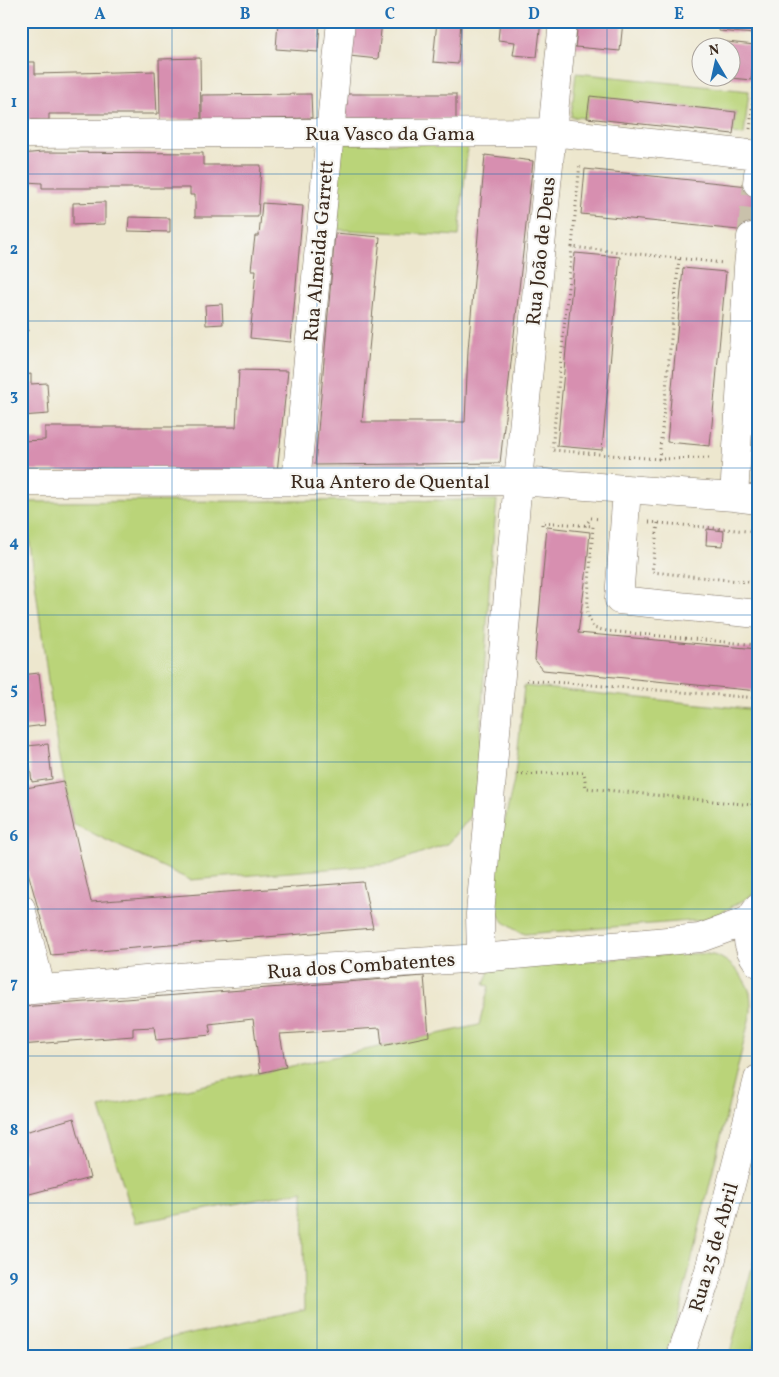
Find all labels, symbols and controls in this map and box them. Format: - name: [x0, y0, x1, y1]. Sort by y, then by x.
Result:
- text: A: [94, 4, 106, 26]
- text: B: [240, 4, 251, 26]
- text: C: [385, 4, 395, 26]
- text: D: [528, 4, 540, 26]
- text: E: [674, 4, 684, 26]
- north arrow: [692, 38, 742, 88]
- text: N: [708, 40, 721, 61]
- text: 1: [11, 92, 17, 114]
- street label: Rua Vasco da Gama: [305, 121, 475, 149]
- street label: Rua Almeida Garrett: [298, 159, 342, 343]
- street label: Rua João de Deus: [520, 175, 564, 327]
- text: 2: [10, 239, 18, 261]
- text: 3: [10, 385, 18, 407]
- street label: Rua Antero de Quental: [290, 469, 490, 497]
- text: 4: [9, 532, 19, 554]
- text: 5: [10, 679, 18, 701]
- text: 6: [10, 826, 19, 848]
- street label: Rua dos Combatentes: [266, 946, 456, 988]
- text: 7: [10, 973, 18, 995]
- text: 8: [10, 1120, 18, 1142]
- street label: Rua 25 de Abril: [683, 1180, 747, 1316]
- text: 9: [10, 1267, 19, 1289]

